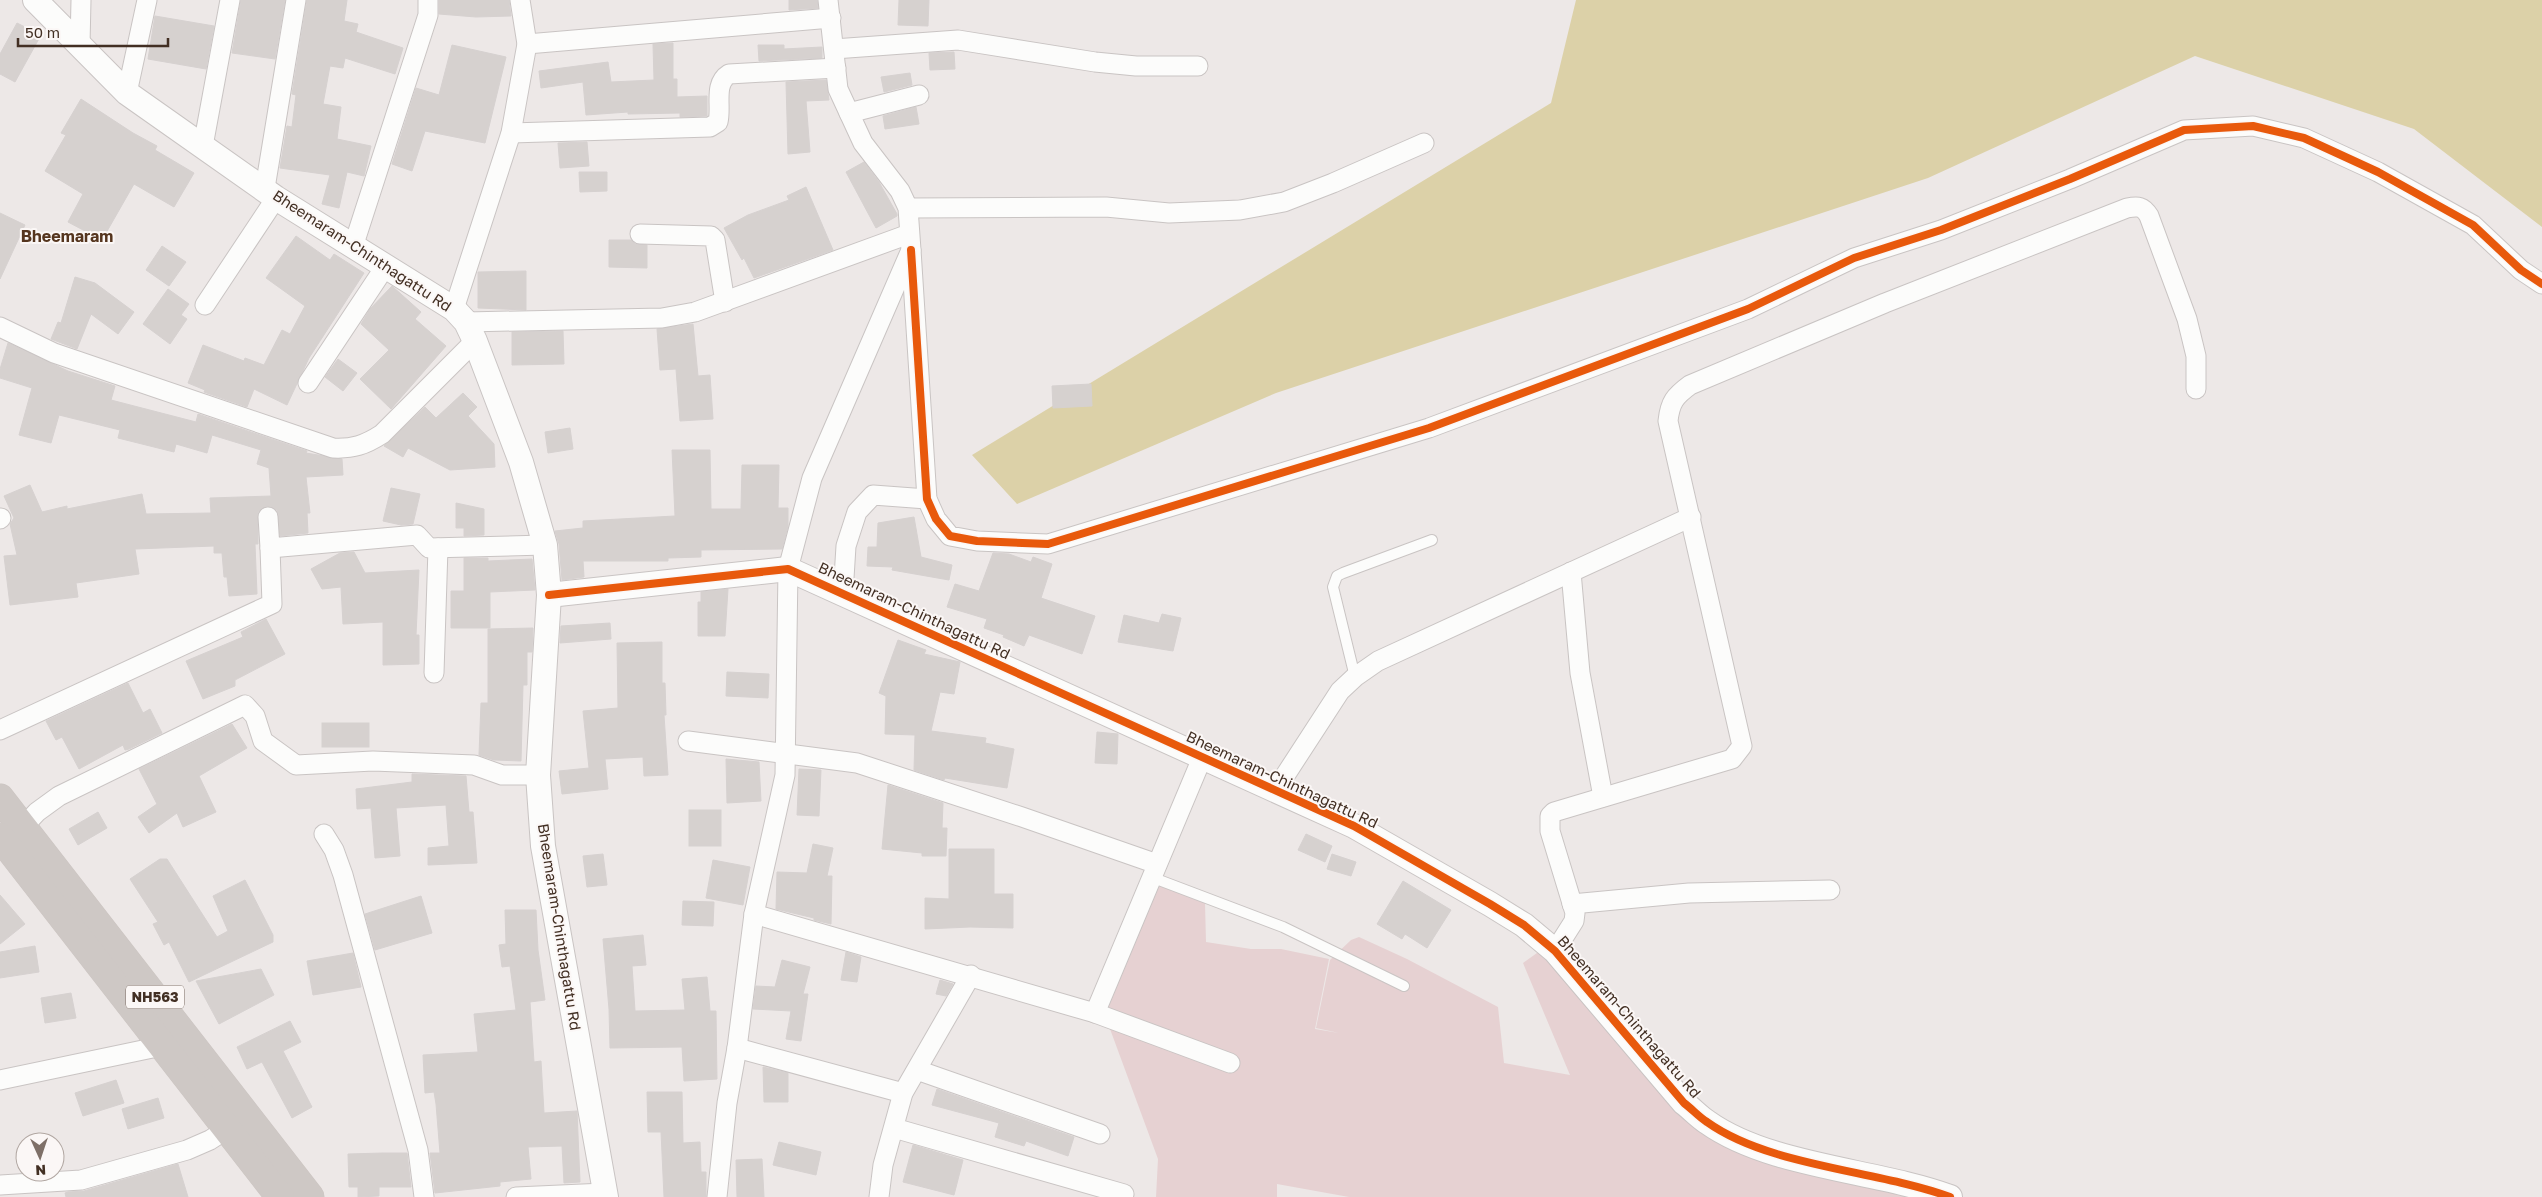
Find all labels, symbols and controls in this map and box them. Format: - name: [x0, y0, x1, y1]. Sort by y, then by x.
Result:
- scale bar: [18, 15, 168, 47]
- text: 50 m: [25, 23, 60, 41]
- street label: Bheemaram-Chinthagattu Rd: [270, 186, 455, 315]
- district label: Bheemaram: [21, 226, 113, 246]
- street label: Bheemaram-Chinthagattu Rd: [816, 558, 1013, 662]
- street label: Bheemaram-Chinthagattu Rd: [1184, 727, 1381, 831]
- street label: Bheemaram-Chinthagattu Rd: [535, 822, 585, 1032]
- street label: Bheemaram-Chinthagattu Rd: [1554, 931, 1705, 1101]
- road number: NH563: [126, 986, 184, 1009]
- north arrow: [15, 1132, 65, 1182]
- text: N: [35, 1162, 46, 1179]

